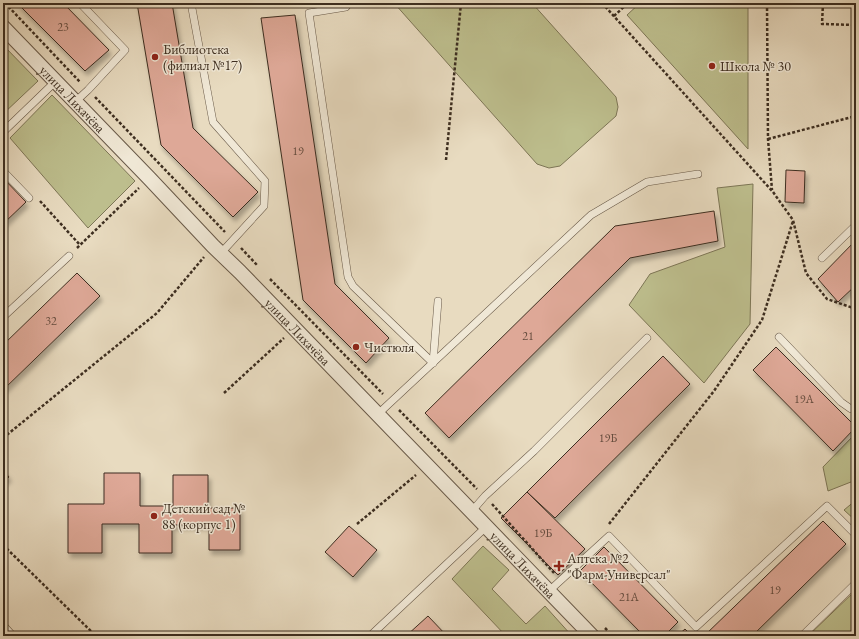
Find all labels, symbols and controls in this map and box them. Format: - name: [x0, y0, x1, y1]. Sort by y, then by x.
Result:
- house number: 23: [57, 19, 69, 35]
- place label: Библиотека (филиал №17): [163, 40, 242, 74]
- marker: Библиотека (филиал №17): [150, 52, 160, 62]
- place label: Школа № 30: [720, 57, 791, 75]
- street label: улица Лихачёва: [36, 61, 110, 137]
- marker: Школа № 30: [707, 61, 717, 71]
- house number: 19: [292, 143, 304, 159]
- street label: улица Лихачёва: [261, 294, 335, 370]
- house number: 32: [45, 313, 57, 329]
- house number: 21: [522, 328, 534, 344]
- place label: Чистюля: [364, 338, 414, 356]
- marker: Чистюля: [351, 342, 361, 352]
- house number: 19А: [794, 391, 815, 407]
- house number: 19Б: [599, 430, 617, 446]
- place label: Детский сад № 88 (корпус 1): [162, 499, 245, 533]
- marker: Детский сад № 88 (корпус 1): [149, 511, 159, 521]
- house number: 19Б: [534, 525, 552, 541]
- street label: улица Лихачёва: [486, 527, 560, 603]
- place label: Аптека №2 "Фарм-Универсал": [566, 549, 671, 583]
- marker: Аптека №2 "Фарм-Универсал": [554, 561, 564, 571]
- house number: 19: [769, 582, 781, 598]
- house number: 21А: [619, 589, 640, 605]

